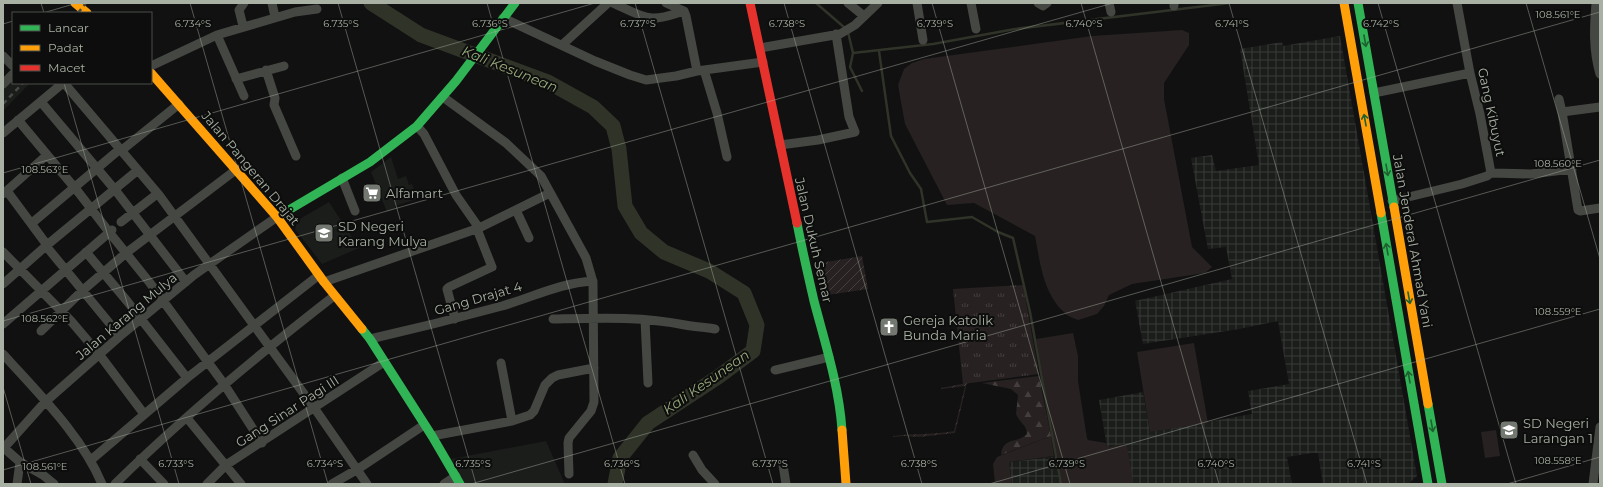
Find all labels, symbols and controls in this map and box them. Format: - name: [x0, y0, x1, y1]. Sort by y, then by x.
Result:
- text: 108.561°E: [1535, 8, 1581, 21]
- legend: [12, 12, 152, 84]
- text: 6.734°S: [175, 17, 211, 30]
- text: 6.735°S: [323, 17, 359, 30]
- text: 6.736°S: [472, 17, 508, 30]
- text: 6.737°S: [620, 17, 656, 30]
- text: 6.738°S: [769, 17, 805, 30]
- text: 6.739°S: [917, 17, 953, 30]
- text: 6.740°S: [1065, 17, 1103, 30]
- text: 6.741°S: [1215, 17, 1249, 30]
- text: 6.742°S: [1363, 17, 1399, 30]
- text: Lancar: [48, 20, 89, 35]
- one-way arrow: [1361, 35, 1369, 48]
- text: Padat: [48, 40, 84, 55]
- water label: Kali Kesunean: [460, 42, 560, 96]
- text: Macet: [48, 60, 85, 75]
- street label: Gang Kibuyut: [1475, 66, 1509, 158]
- street label: Jalan Pangeran Drajat: [198, 107, 303, 228]
- one-way arrow: [1360, 114, 1368, 127]
- street label: Jalan Jenderal Ahmad Yani: [1390, 152, 1436, 329]
- text: 108.560°E: [1534, 157, 1582, 170]
- text: 108.563°E: [22, 163, 69, 176]
- one-way arrow: [1383, 163, 1391, 176]
- street label: Jalan Dukuh Semar: [792, 175, 836, 304]
- supermarket icon: Alfamart: [361, 182, 383, 204]
- place label: Alfamart: [386, 185, 443, 201]
- place label: SD Negeri Karang Mulya: [338, 218, 427, 249]
- school or university icon: SD Negeri Karang Mulya: [313, 222, 335, 244]
- one-way arrow: [1382, 242, 1390, 255]
- street label: Jalan Karang Mulya: [72, 269, 180, 364]
- street label: Gang Drajat 4: [432, 278, 524, 318]
- one-way arrow: [1405, 291, 1413, 304]
- text: 108.559°E: [1534, 305, 1582, 318]
- text: 108.562°E: [21, 312, 69, 325]
- place label: Gereja Katolik Bunda Maria: [903, 312, 993, 343]
- church icon: Gereja Katolik Bunda Maria: [878, 316, 900, 338]
- water label: Kali Kesunean: [659, 346, 753, 418]
- one-way arrow: [1405, 371, 1413, 384]
- street label: Gang Sinar Pagi III: [232, 372, 342, 450]
- place label: SD Negeri Larangan 1: [1523, 415, 1593, 446]
- one-way arrow: [1429, 419, 1437, 432]
- school or university icon: SD Negeri Larangan 1: [1498, 419, 1520, 441]
- text: 108.558°E: [1534, 454, 1582, 467]
- text: 6.733°S: [158, 457, 194, 470]
- text: 6.734°S: [307, 457, 343, 470]
- text: 6.735°S: [455, 457, 491, 470]
- text: 6.736°S: [604, 457, 640, 470]
- text: 6.737°S: [752, 457, 788, 470]
- text: 6.738°S: [901, 457, 937, 470]
- text: 6.739°S: [1049, 457, 1085, 470]
- text: 6.740°S: [1197, 457, 1235, 470]
- text: 6.741°S: [1347, 457, 1381, 470]
- text: 108.561°E: [22, 460, 68, 473]

